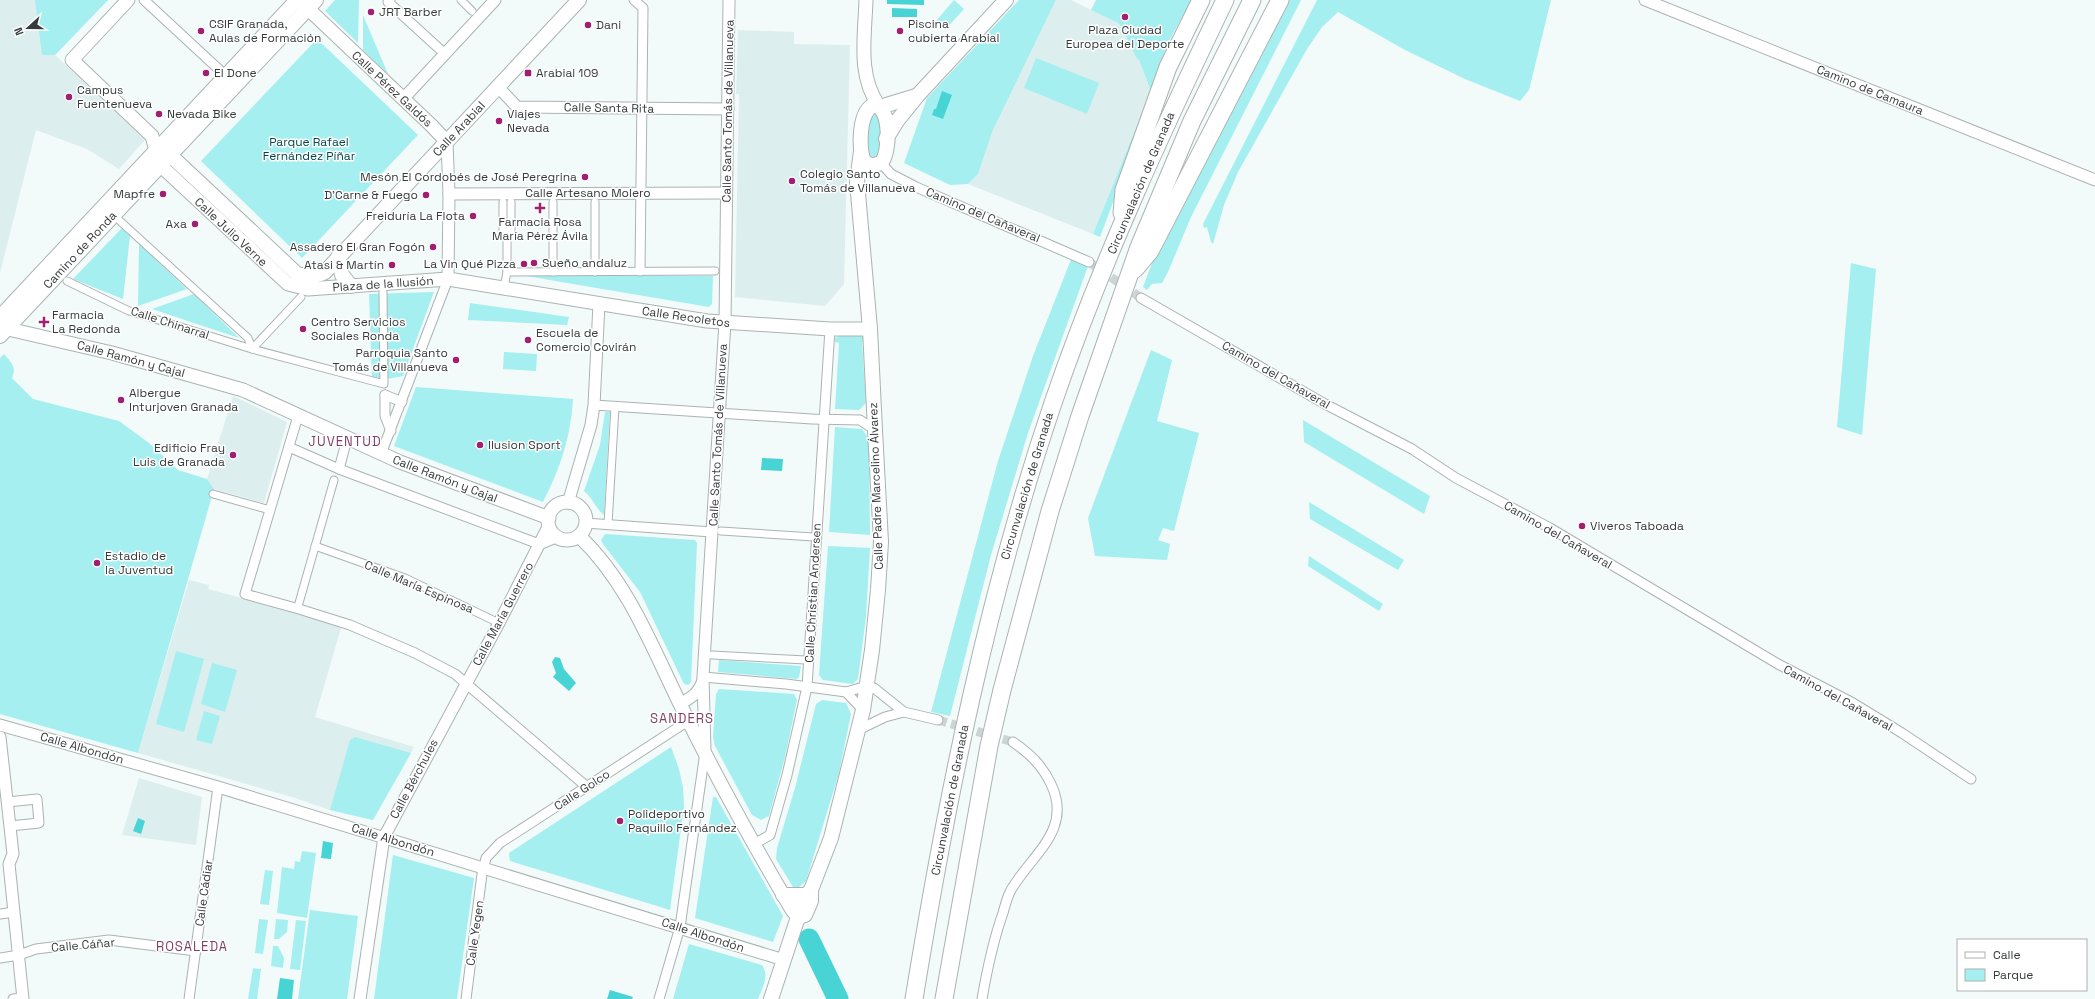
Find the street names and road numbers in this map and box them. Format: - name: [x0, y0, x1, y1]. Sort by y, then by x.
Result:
- street label: Calle Santo Tomás de Villanueva: [718, 19, 738, 203]
- street label: Calle Pérez Galdós: [348, 47, 436, 131]
- street label: Camino de Camaura: [1814, 61, 1926, 119]
- street label: Calle Arabial: [429, 98, 489, 160]
- street label: Calle Santa Rita: [564, 99, 654, 117]
- street label: Circunvalación de Granada: [1104, 109, 1178, 257]
- street label: Camino del Cañaveral: [923, 184, 1043, 246]
- street label: Calle Artesano Molero: [525, 185, 651, 201]
- street label: Calle Julio Verne: [191, 194, 271, 270]
- street label: Camino de Ronda: [40, 208, 120, 292]
- street label: Plaza de la Ilusión: [332, 272, 434, 296]
- street label: Calle Chinarral: [129, 303, 211, 343]
- street label: Calle Recoletos: [641, 303, 731, 331]
- street label: Calle Ramón y Cajal: [75, 337, 187, 381]
- street label: Camino del Cañaveral: [1219, 337, 1333, 413]
- street label: Calle Santo Tomás de Villanueva: [705, 343, 731, 527]
- street label: Calle Padre Marcelino Álvarez: [865, 402, 887, 570]
- street label: Circunvalación de Granada: [997, 410, 1057, 562]
- street label: Calle Ramón y Cajal: [390, 452, 500, 506]
- street label: Camino del Cañaveral: [1501, 497, 1615, 573]
- street label: Calle Christian Andersen: [801, 523, 825, 663]
- street label: Calle María Espinosa: [362, 557, 476, 617]
- street label: Calle María Guerrero: [469, 559, 537, 669]
- street label: Camino del Cañaveral: [1781, 661, 1895, 735]
- street label: Circunvalación de Granada: [928, 723, 972, 877]
- street label: Calle Albondón: [38, 728, 126, 768]
- street label: Calle Bérchules: [386, 736, 442, 822]
- street label: Calle Golco: [551, 766, 613, 814]
- street label: Calle Albondón: [350, 820, 436, 860]
- street label: Calle Cádiar: [191, 858, 217, 927]
- street label: Calle Yegen: [462, 899, 488, 967]
- street label: Calle Albondón: [660, 914, 746, 956]
- street label: Calle Cáñar: [50, 934, 116, 956]

